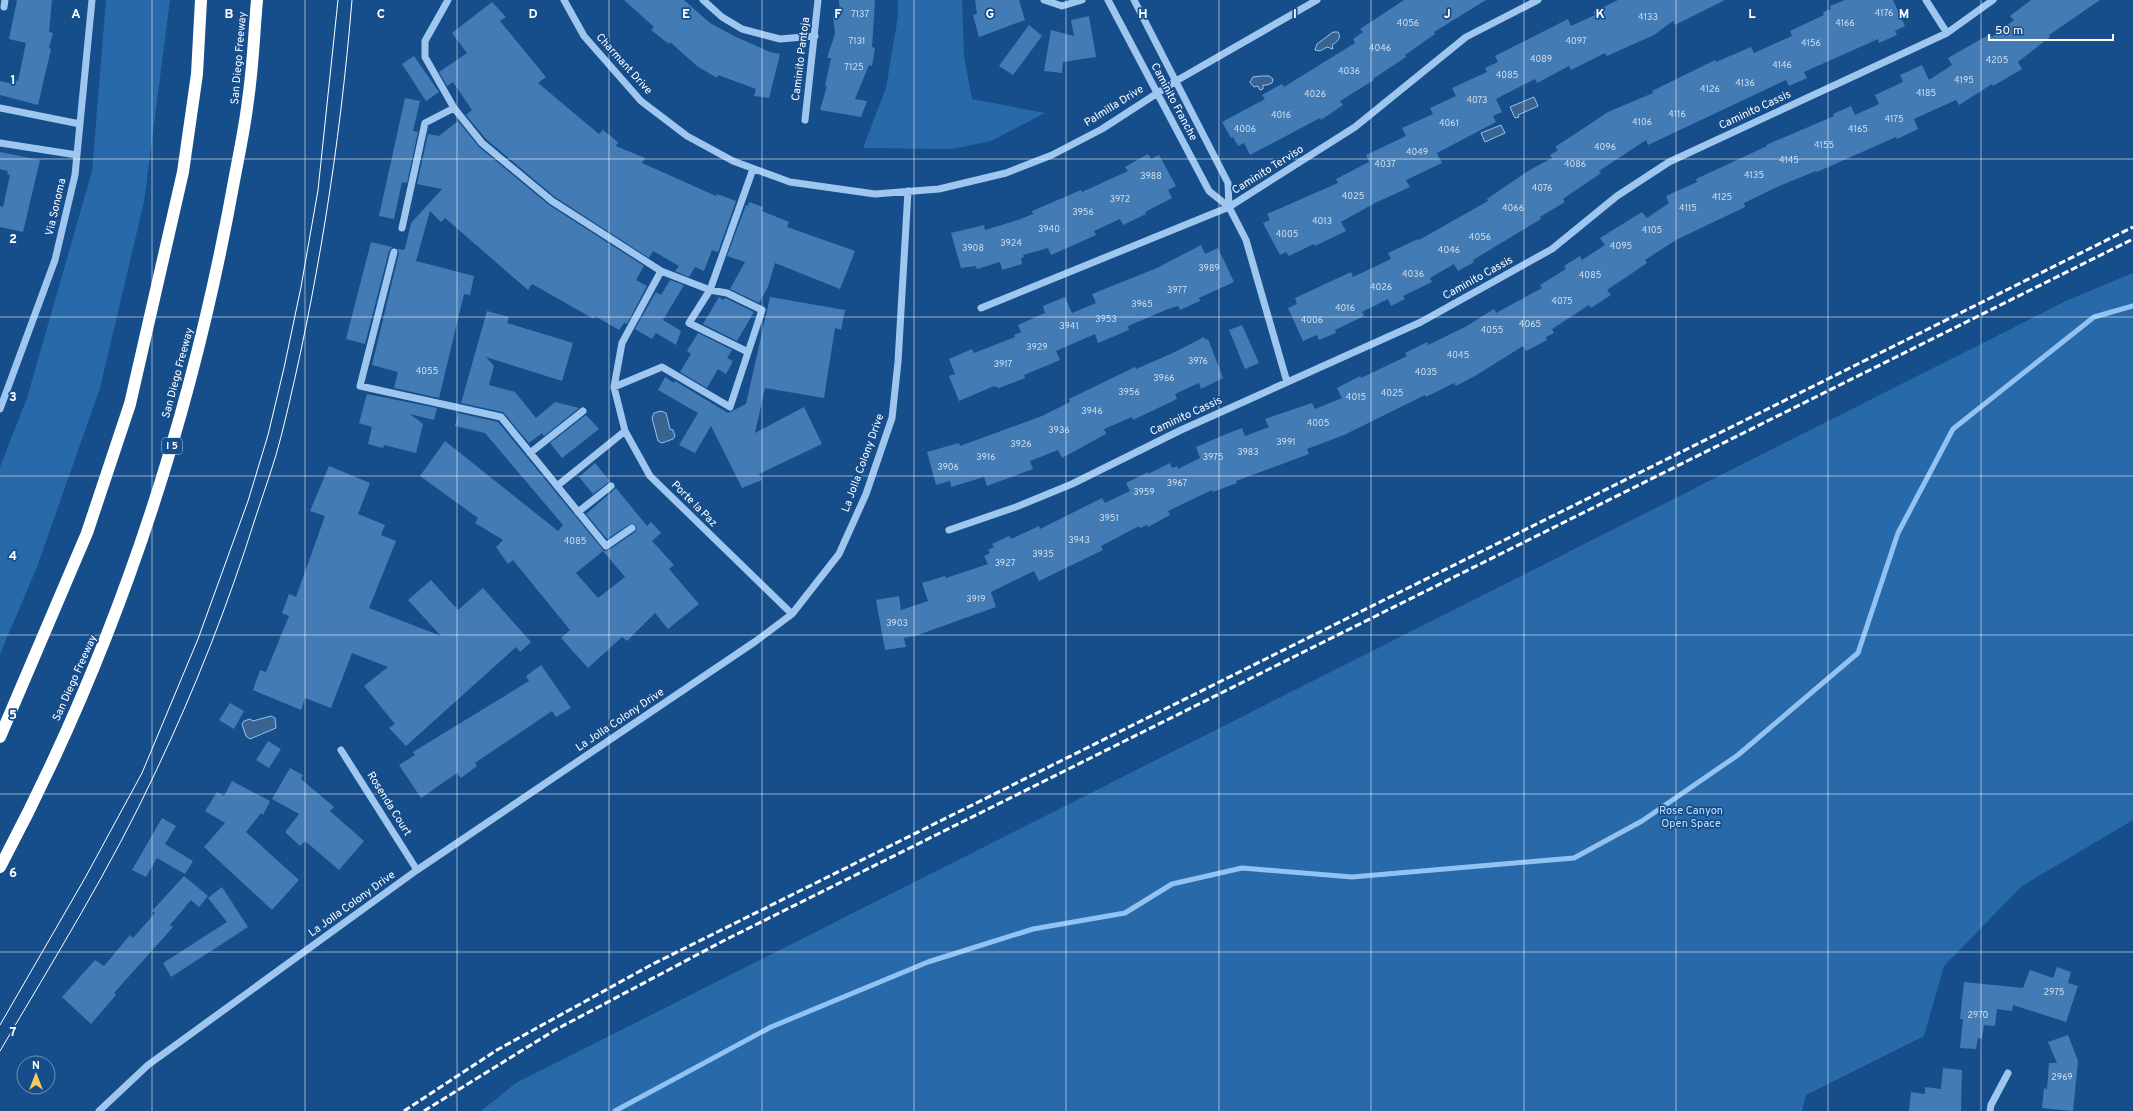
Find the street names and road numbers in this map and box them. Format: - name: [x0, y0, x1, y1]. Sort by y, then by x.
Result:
- street label: San Diego Freeway: [228, 11, 250, 105]
- street label: Caminito Pantoja: [789, 16, 813, 102]
- street label: Charmant Drive: [593, 30, 655, 98]
- street label: Caminito Franche: [1148, 61, 1200, 143]
- street label: Palmilla Drive: [1082, 82, 1146, 130]
- street label: Caminito Cassis: [1717, 87, 1793, 133]
- street label: Caminito Terviso: [1230, 142, 1306, 198]
- street label: Via Sonoma: [43, 177, 69, 237]
- street label: Caminito Cassis: [1440, 253, 1516, 303]
- street label: San Diego Freeway: [159, 326, 197, 420]
- street label: Caminito Cassis: [1148, 393, 1224, 439]
- street label: La Jolla Colony Drive: [839, 412, 887, 514]
- road number: I 5: [162, 438, 182, 454]
- street label: Porte la Paz: [668, 478, 720, 530]
- street label: San Diego Freeway: [50, 632, 100, 723]
- street label: La Jolla Colony Drive: [573, 685, 667, 755]
- street label: Rosenda Court: [364, 769, 414, 839]
- street label: La Jolla Colony Drive: [306, 868, 398, 940]

